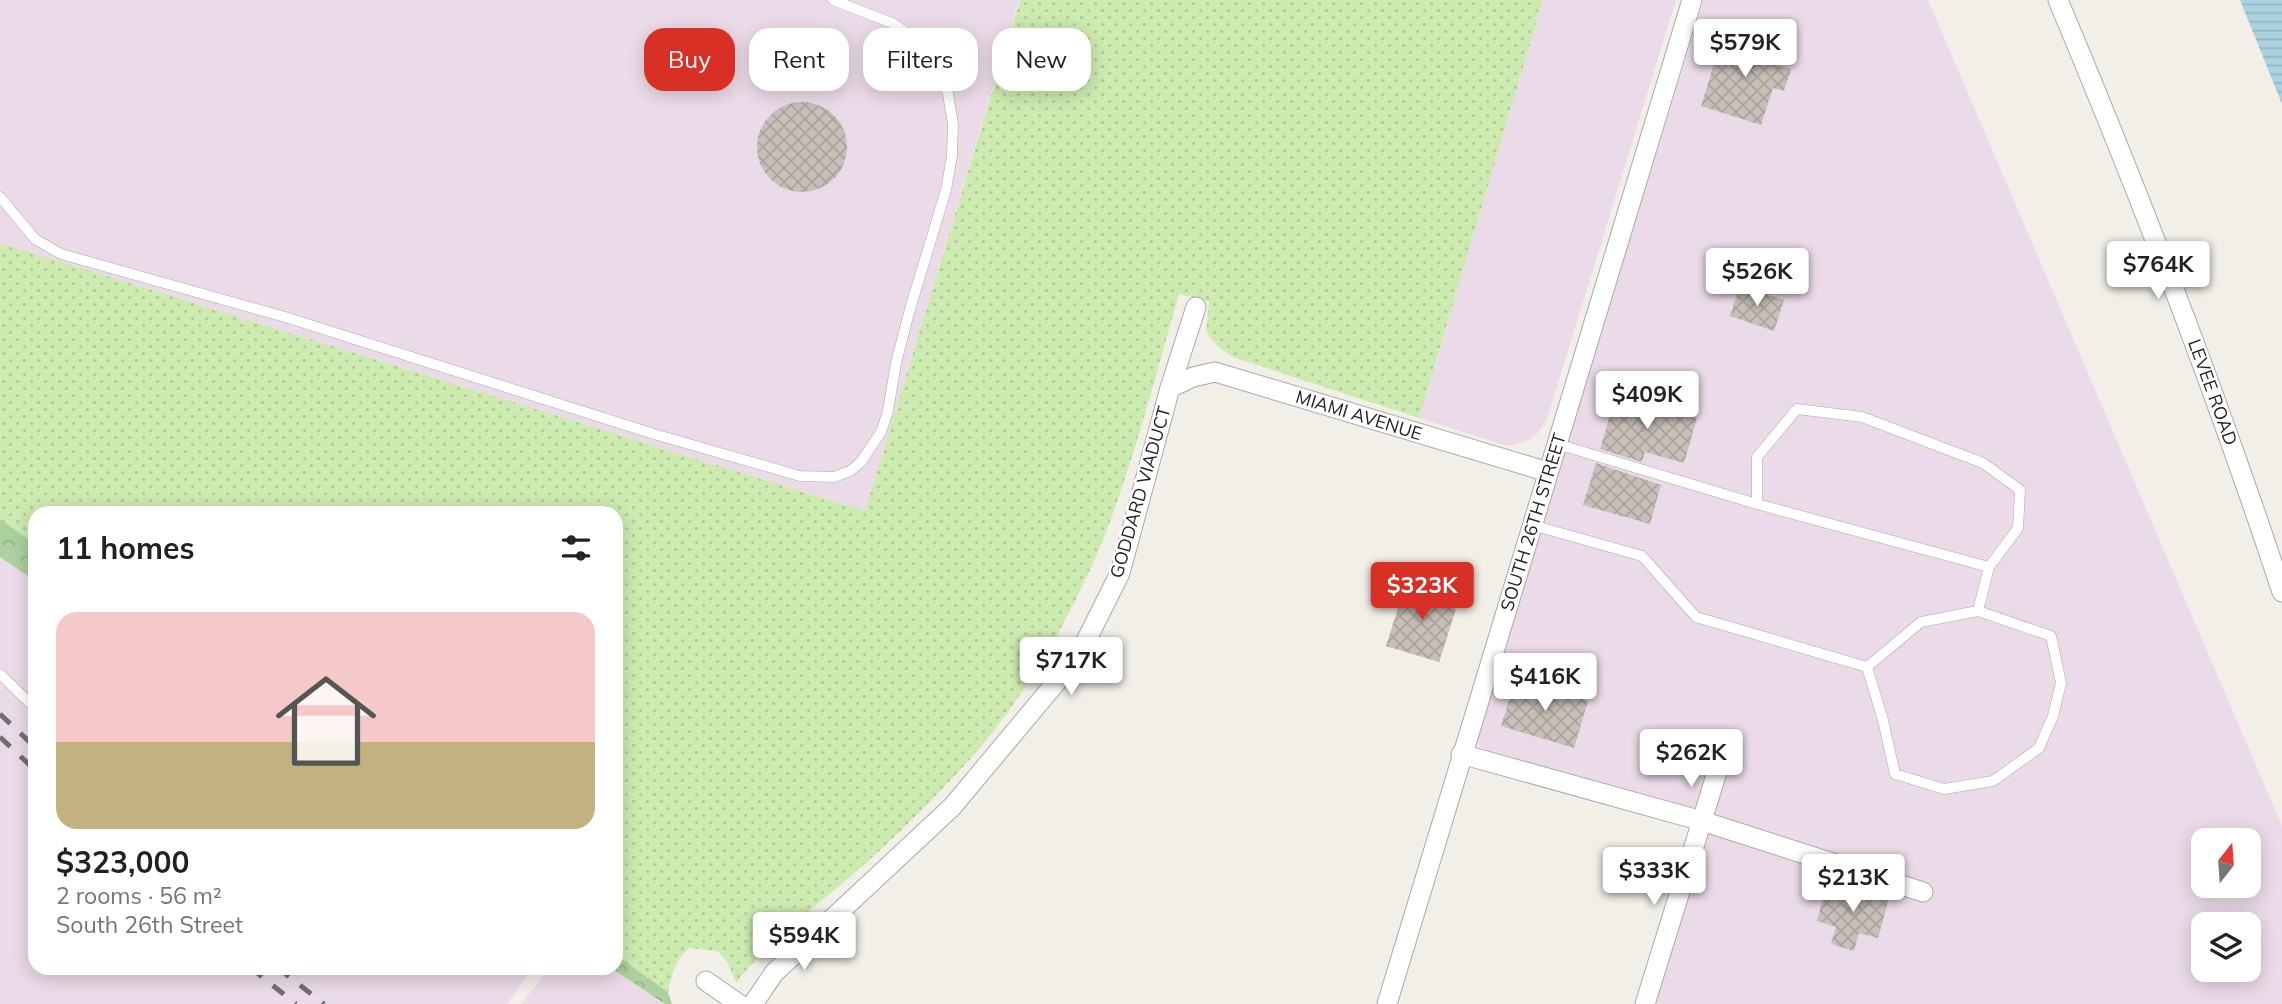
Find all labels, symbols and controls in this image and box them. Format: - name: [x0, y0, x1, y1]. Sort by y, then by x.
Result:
- pin: $579K: [1696, 20, 1794, 79]
- text: $579K: [1710, 27, 1780, 56]
- chip: Buy: [644, 28, 735, 91]
- chip: Rent: [749, 28, 849, 91]
- chip: Filters: [863, 28, 978, 91]
- chip: New: [992, 28, 1091, 91]
- pin: $764K: [2109, 242, 2207, 301]
- pin: $526K: [1708, 248, 1806, 308]
- text: $764K: [2123, 249, 2193, 278]
- text: $526K: [1722, 256, 1792, 285]
- street label: LEVEE ROAD: [2183, 336, 2243, 448]
- pin: $409K: [1598, 372, 1696, 431]
- text: $409K: [1612, 379, 1682, 408]
- street label: MIAMI AVENUE: [1293, 385, 1425, 445]
- street label: GODDARD VIADUCT: [1104, 403, 1176, 581]
- street label: SOUTH 26TH STREET: [1495, 430, 1571, 614]
- text: 11 homes: [56, 529, 195, 567]
- icon: filters: [557, 529, 595, 567]
- pin: $323K: [1373, 562, 1471, 622]
- text: $323K: [1387, 570, 1457, 599]
- pin: $717K: [1022, 638, 1120, 697]
- text: $717K: [1036, 645, 1106, 674]
- pin: $416K: [1496, 654, 1594, 713]
- icon: home: [263, 658, 389, 784]
- text: $416K: [1510, 661, 1580, 690]
- pin: $262K: [1642, 730, 1740, 789]
- text: $262K: [1656, 737, 1726, 766]
- north arrow: [2191, 828, 2261, 898]
- map controls: [2191, 828, 2261, 982]
- text: $323,000: [56, 843, 189, 881]
- pin: $333K: [1605, 848, 1703, 907]
- text: $333K: [1619, 855, 1689, 884]
- pin: $213K: [1804, 855, 1902, 914]
- text: $213K: [1818, 862, 1888, 891]
- text: 2 rooms · 56 m²: [56, 881, 222, 910]
- text: South 26th Street: [56, 910, 243, 939]
- pin: $594K: [755, 912, 853, 972]
- button: layers: [2191, 912, 2261, 982]
- text: $594K: [769, 920, 839, 949]

